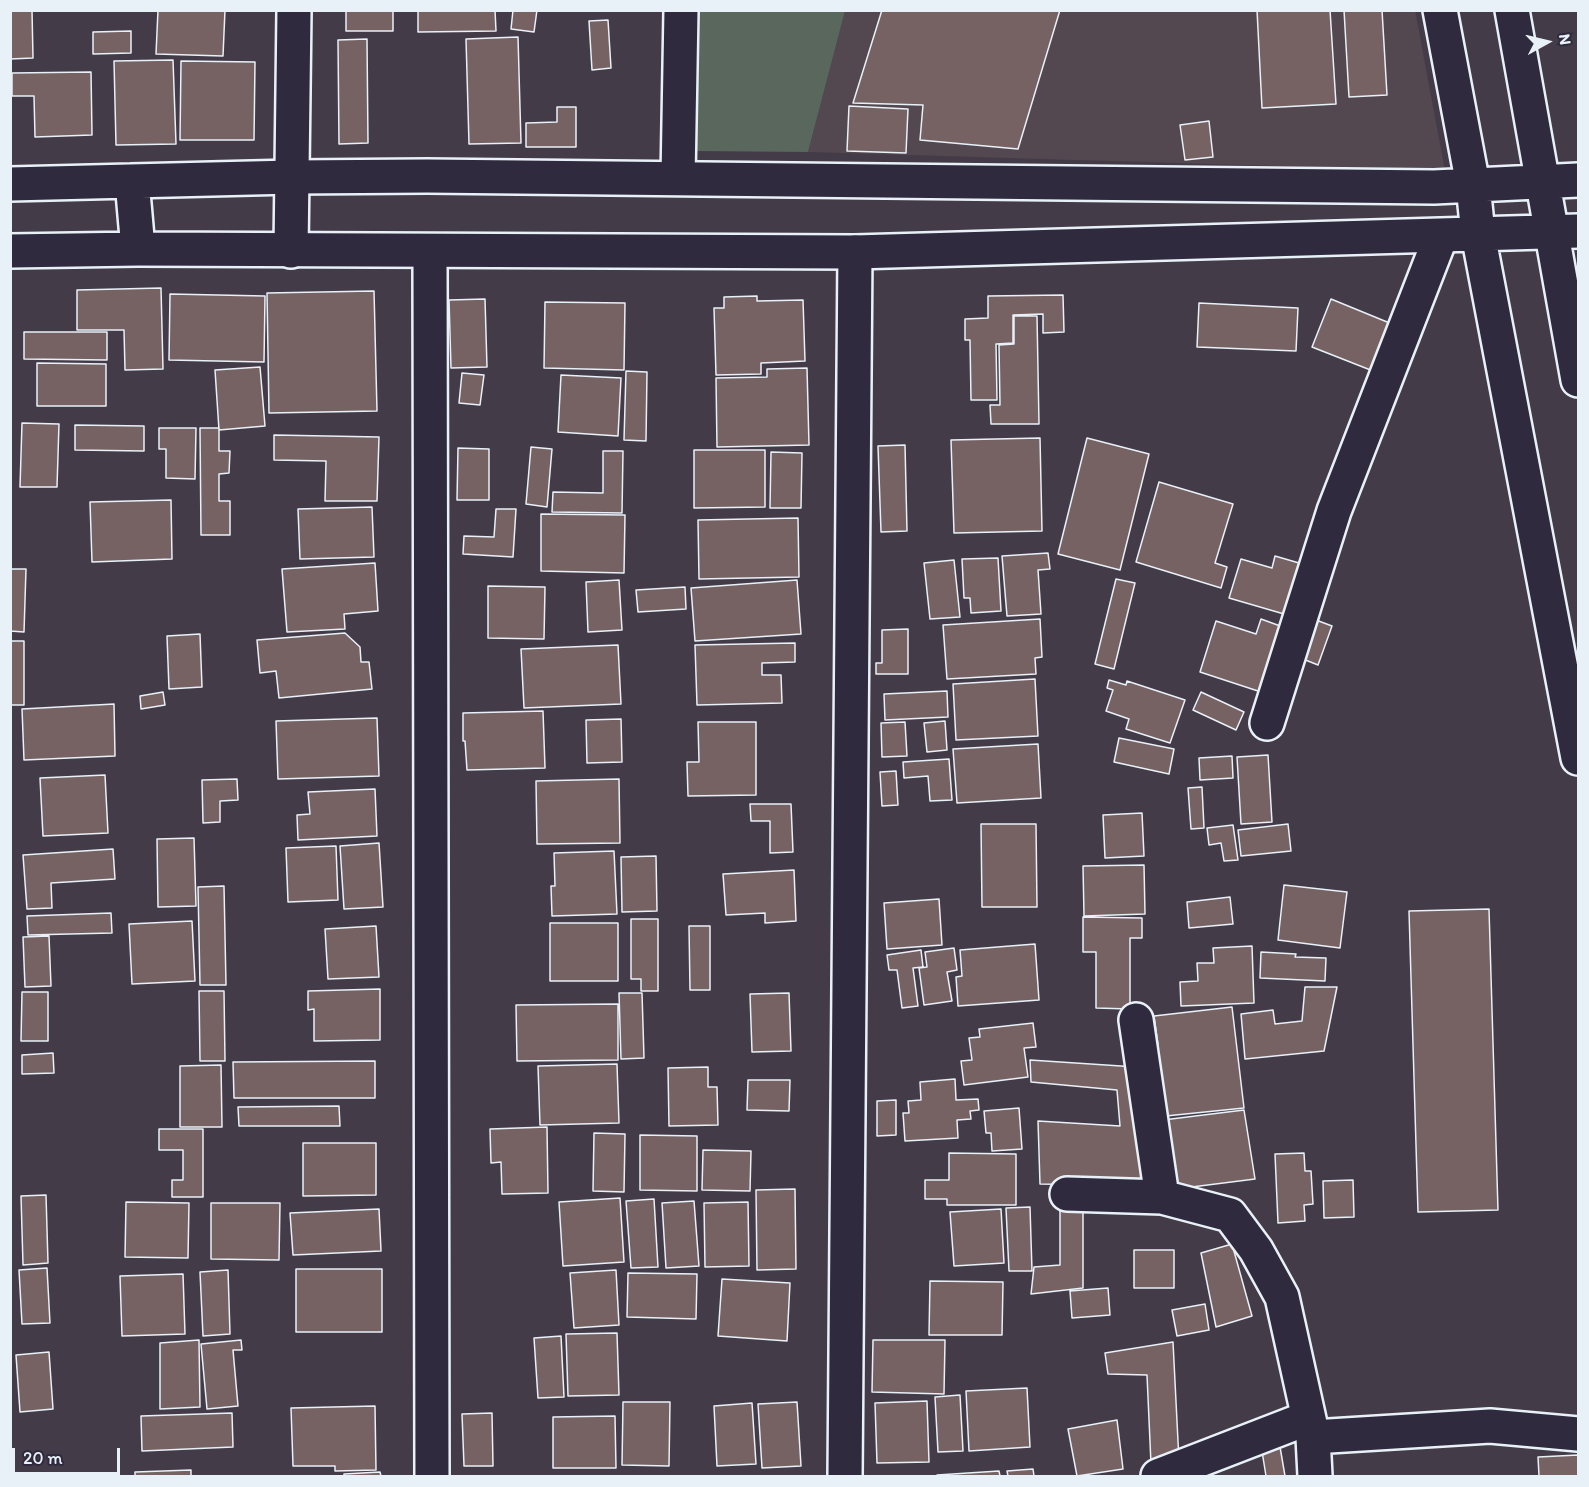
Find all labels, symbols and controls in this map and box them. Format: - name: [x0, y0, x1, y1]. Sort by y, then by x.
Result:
- north arrow: [1517, 12, 1577, 72]
- text: N: [1555, 33, 1575, 46]
- scale bar: [15, 1436, 123, 1474]
- text: 20 m: [23, 1447, 63, 1469]

